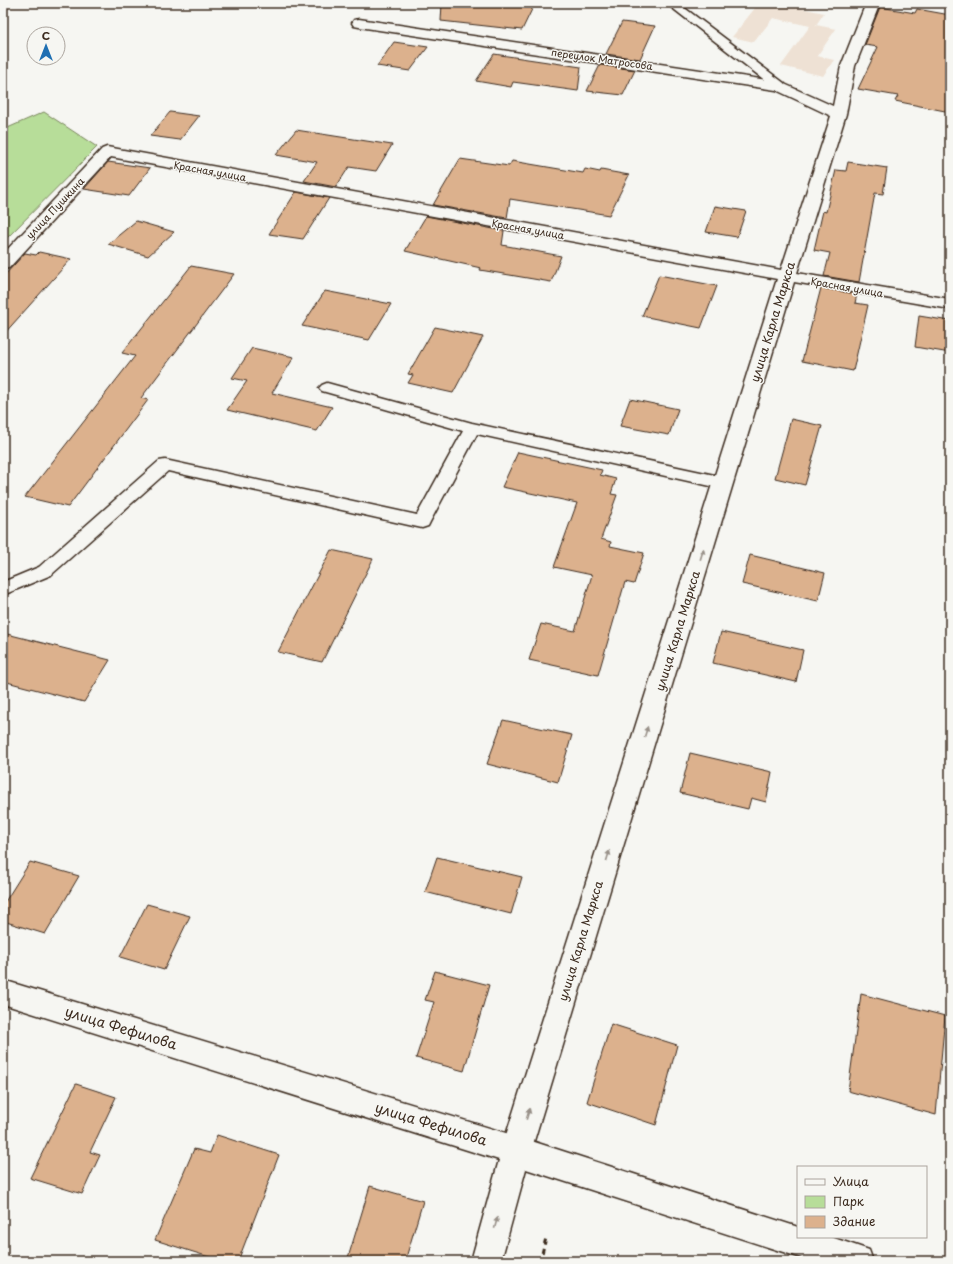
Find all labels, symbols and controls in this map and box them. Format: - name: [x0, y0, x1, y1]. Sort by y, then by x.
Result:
- north arrow: [26, 26, 66, 66]
- text: С: [42, 27, 50, 44]
- street label: переулок Матросова: [550, 44, 655, 74]
- street label: Красная улица: [173, 157, 248, 184]
- street label: улица Пушкина: [22, 173, 88, 242]
- street label: Красная улица: [491, 215, 566, 242]
- street label: улица Карла Маркса: [745, 259, 799, 384]
- street label: Красная улица: [810, 273, 885, 300]
- one-way arrow: [699, 548, 705, 560]
- street label: улица Карла Маркса: [650, 568, 704, 693]
- one-way arrow: [644, 725, 650, 737]
- one-way arrow: [605, 850, 611, 862]
- street label: улица Карла Маркса: [553, 878, 607, 1003]
- street label: улица Фефилова: [63, 1001, 180, 1055]
- street label: улица Фефилова: [373, 1097, 490, 1151]
- one-way arrow: [525, 1107, 531, 1119]
- legend: [797, 1166, 927, 1238]
- text: Улица: [833, 1172, 869, 1190]
- text: Парк: [833, 1192, 865, 1210]
- text: Здание: [833, 1212, 875, 1230]
- one-way arrow: [494, 1217, 500, 1230]

